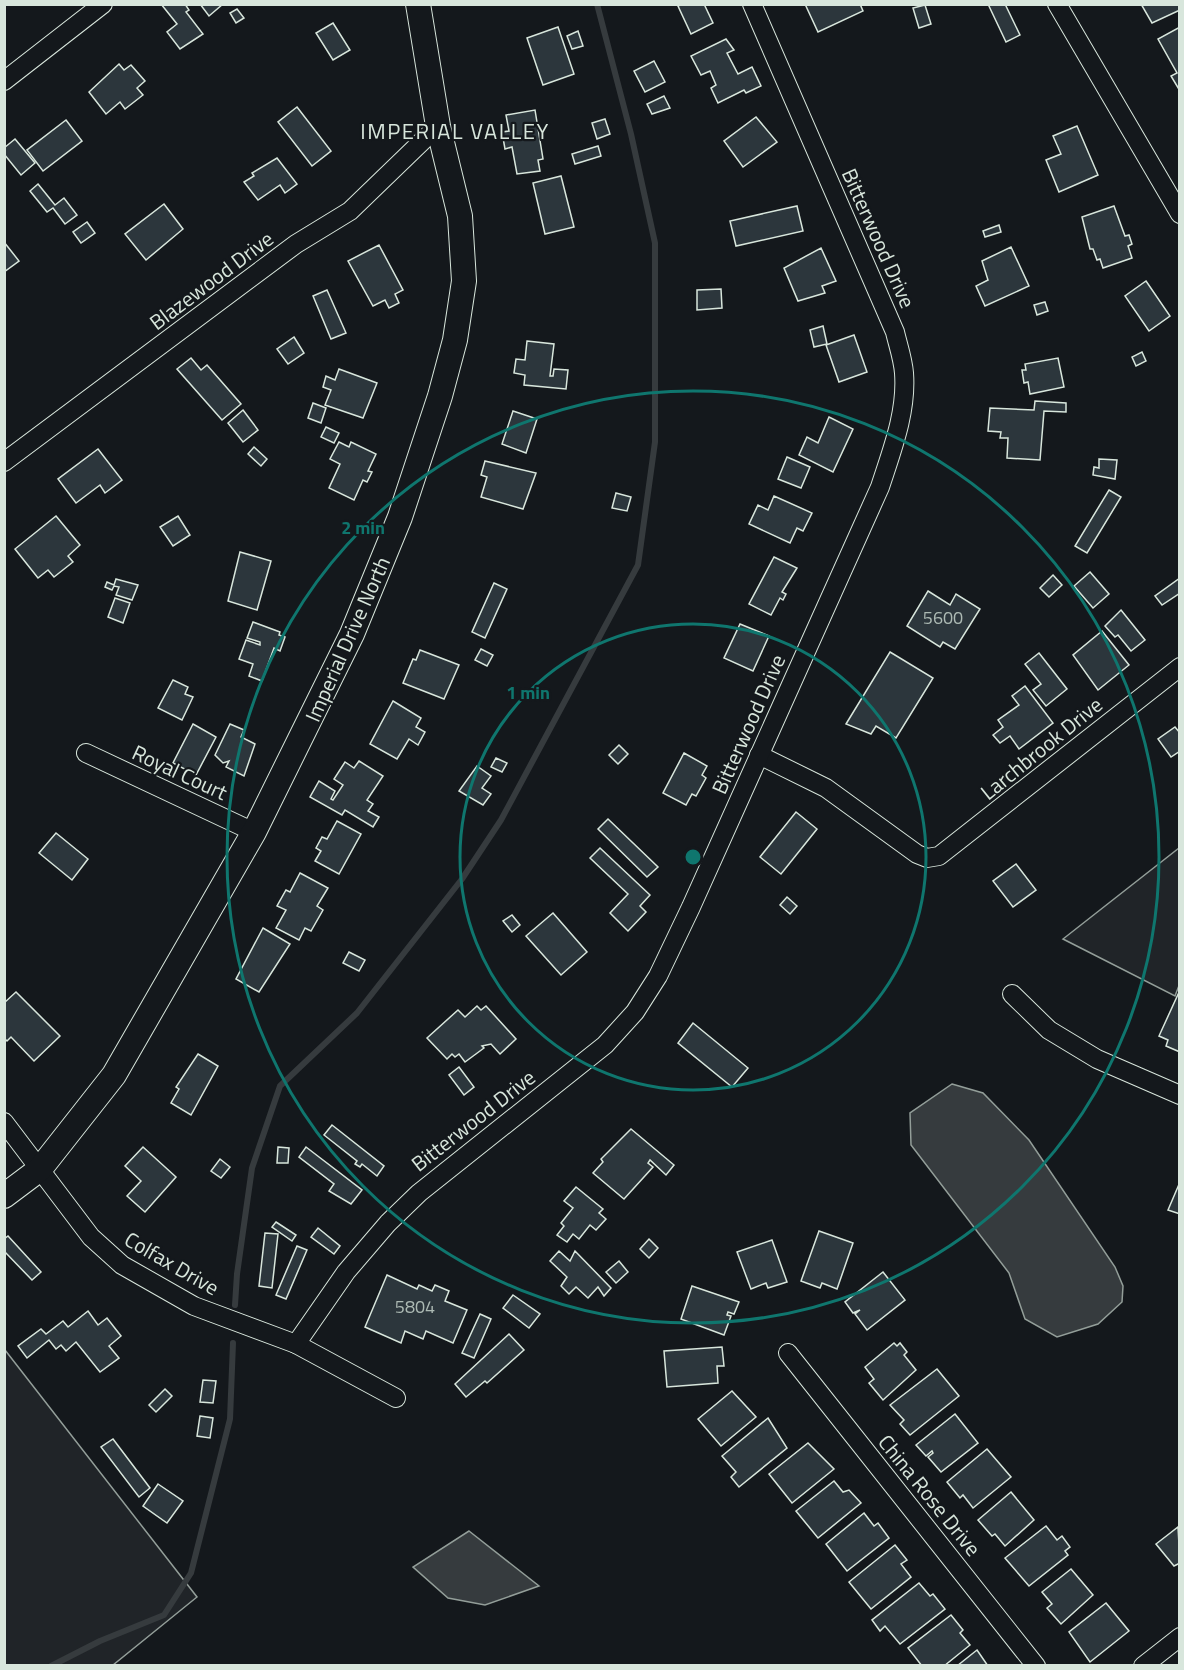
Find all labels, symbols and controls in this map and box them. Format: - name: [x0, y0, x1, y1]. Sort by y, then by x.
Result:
- district label: IMPERIAL VALLEY: [360, 114, 550, 148]
- street label: Bitterwood Drive: [834, 163, 924, 313]
- street label: Blazewood Drive: [142, 223, 280, 337]
- text: 2 min: [341, 514, 385, 541]
- street label: Imperial Drive North: [296, 551, 398, 727]
- house number: 5600: [923, 604, 963, 631]
- street label: Bitterwood Drive: [703, 649, 793, 799]
- text: 1 min: [506, 679, 550, 706]
- street label: Larchbrook Drive: [973, 689, 1109, 807]
- street label: Royal Court: [127, 736, 233, 808]
- centre of rings: [683, 847, 703, 867]
- street label: Bitterwood Drive: [404, 1061, 542, 1179]
- street label: Colfax Drive: [119, 1223, 225, 1303]
- house number: 5804: [395, 1293, 435, 1320]
- street label: China Rose Drive: [871, 1427, 989, 1563]

